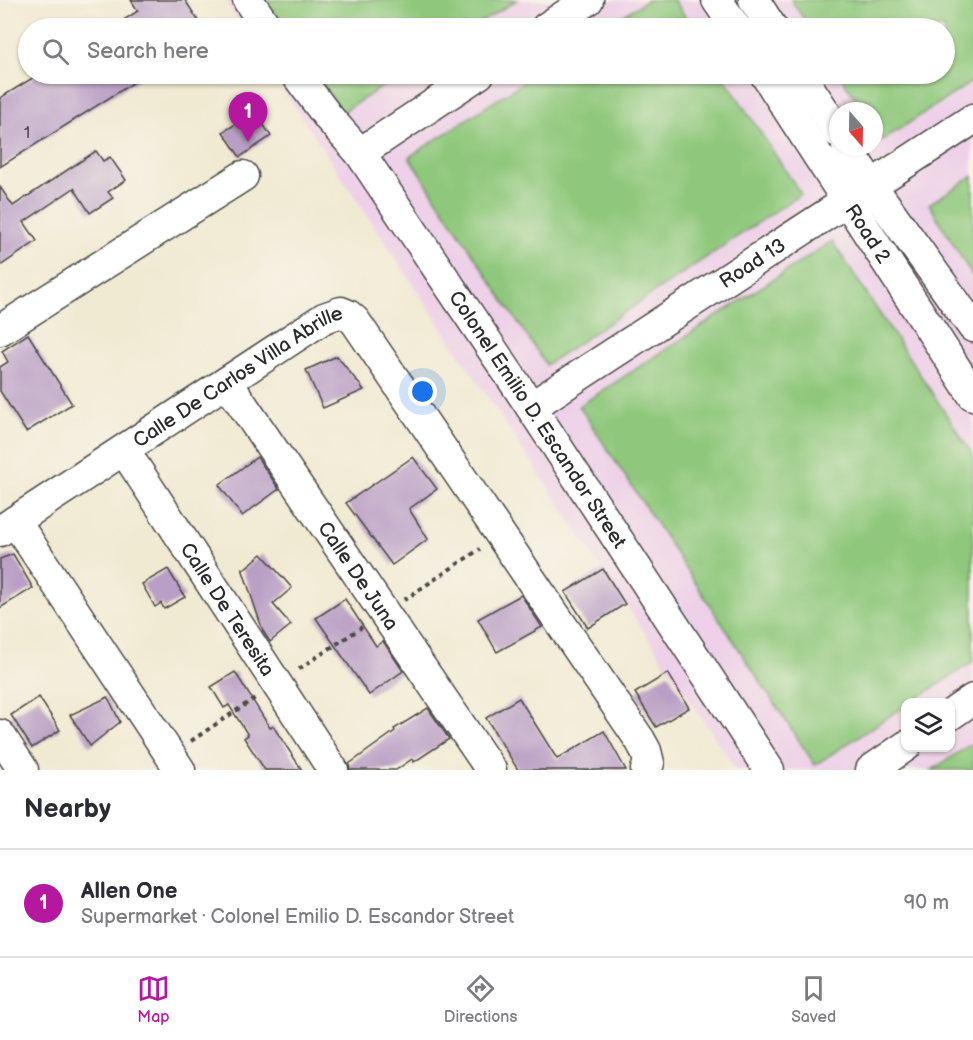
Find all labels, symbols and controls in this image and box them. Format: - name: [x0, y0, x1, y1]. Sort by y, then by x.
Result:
- search box: [18, 18, 955, 84]
- icon: search: [39, 35, 72, 68]
- text: Search here: [87, 38, 209, 65]
- pin: 1: [228, 92, 268, 142]
- north arrow: [829, 102, 883, 156]
- house number: 1: [24, 124, 30, 143]
- street label: Road 2: [840, 200, 895, 268]
- street label: Road 13: [715, 233, 790, 294]
- street label: Colonel Emilio D. Escandor Street: [443, 287, 631, 553]
- street label: Calle De Carlos Villa Abrille: [129, 301, 346, 453]
- your location: [408, 377, 437, 406]
- street label: Calle De Juna: [312, 517, 403, 635]
- street label: Calle De Teresita: [175, 538, 279, 681]
- map controls: [901, 698, 955, 752]
- button: layers: [901, 698, 955, 752]
- text: Nearby: [24, 794, 111, 825]
- text: Allen One: [81, 878, 177, 905]
- text: 1: [39, 891, 48, 915]
- text: 90 m: [904, 891, 949, 915]
- text: Supermarket · Colonel Emilio D. Escandor Street: [81, 905, 514, 929]
- tab: Map: [137, 972, 170, 1027]
- tab: Directions: [444, 972, 517, 1027]
- tab: Saved: [791, 972, 836, 1027]

